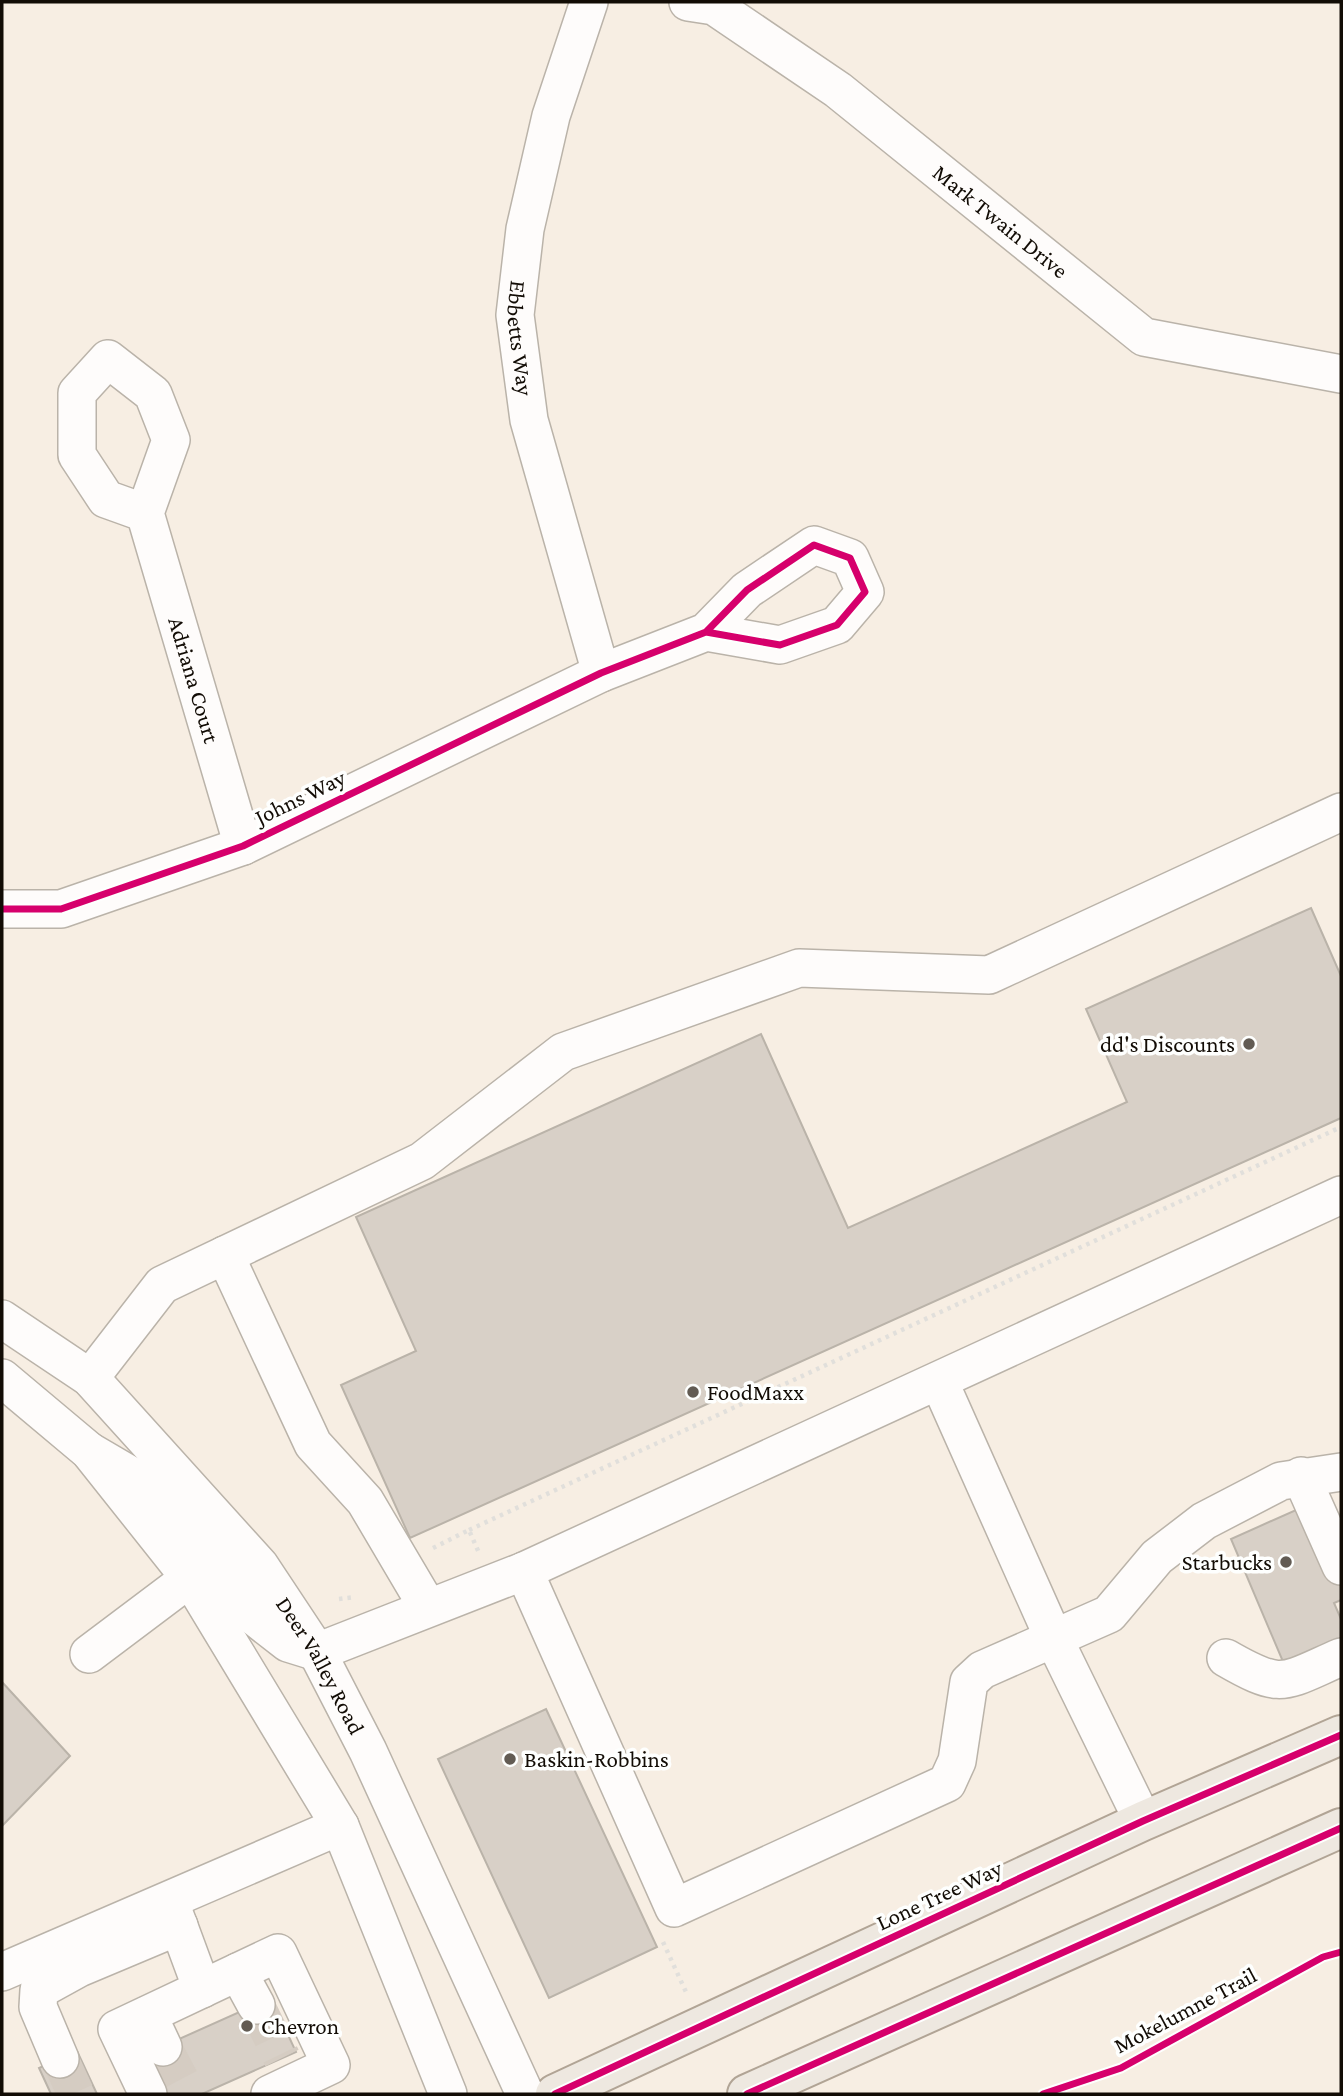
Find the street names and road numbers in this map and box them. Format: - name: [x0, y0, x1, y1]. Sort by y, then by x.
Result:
- street label: Mark Twain Drive: [928, 159, 1073, 283]
- street label: Ebbetts Way: [502, 279, 539, 398]
- street label: Adriana Court: [163, 614, 225, 746]
- street label: Johns Way: [249, 764, 350, 831]
- street label: Deer Valley Road: [271, 1592, 370, 1739]
- street label: Lone Tree Way: [872, 1854, 1006, 1935]
- street label: Mokelumne Trail: [1109, 1961, 1261, 2059]

